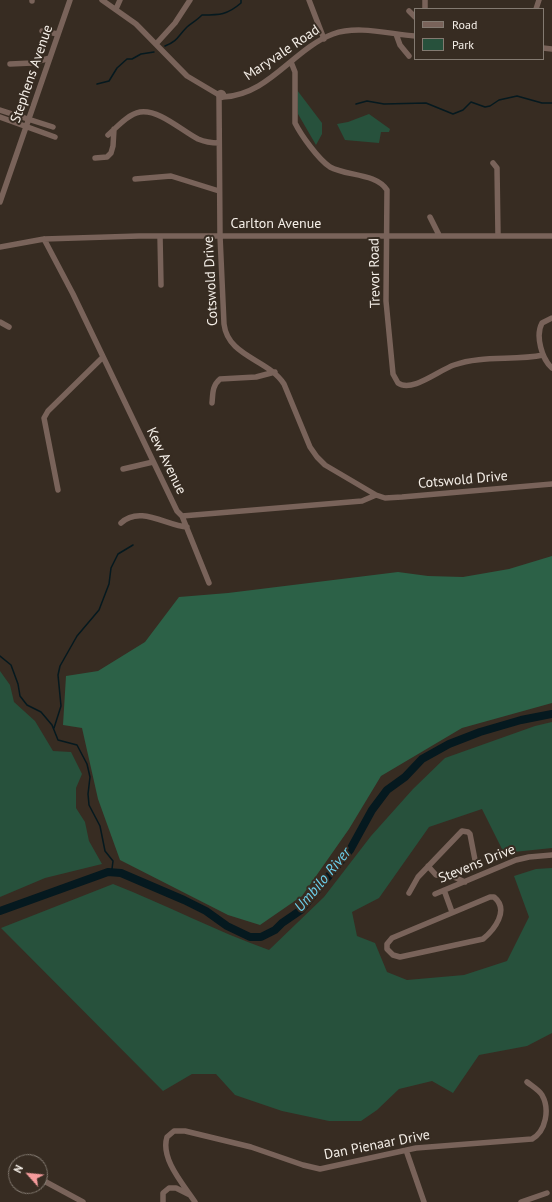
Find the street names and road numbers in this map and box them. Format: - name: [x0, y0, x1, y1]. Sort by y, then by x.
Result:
- street label: Maryvale Road: [241, 22, 323, 84]
- street label: Stephens Avenue: [7, 23, 57, 125]
- street label: Carlton Avenue: [231, 216, 321, 232]
- street label: Cotswold Drive: [200, 236, 222, 326]
- street label: Trevor Road: [366, 238, 384, 308]
- street label: Kew Avenue: [143, 425, 189, 497]
- street label: Cotswold Drive: [417, 468, 509, 492]
- street label: Stevens Drive: [436, 841, 518, 887]
- street label: Dan Pienaar Drive: [323, 1126, 431, 1164]

